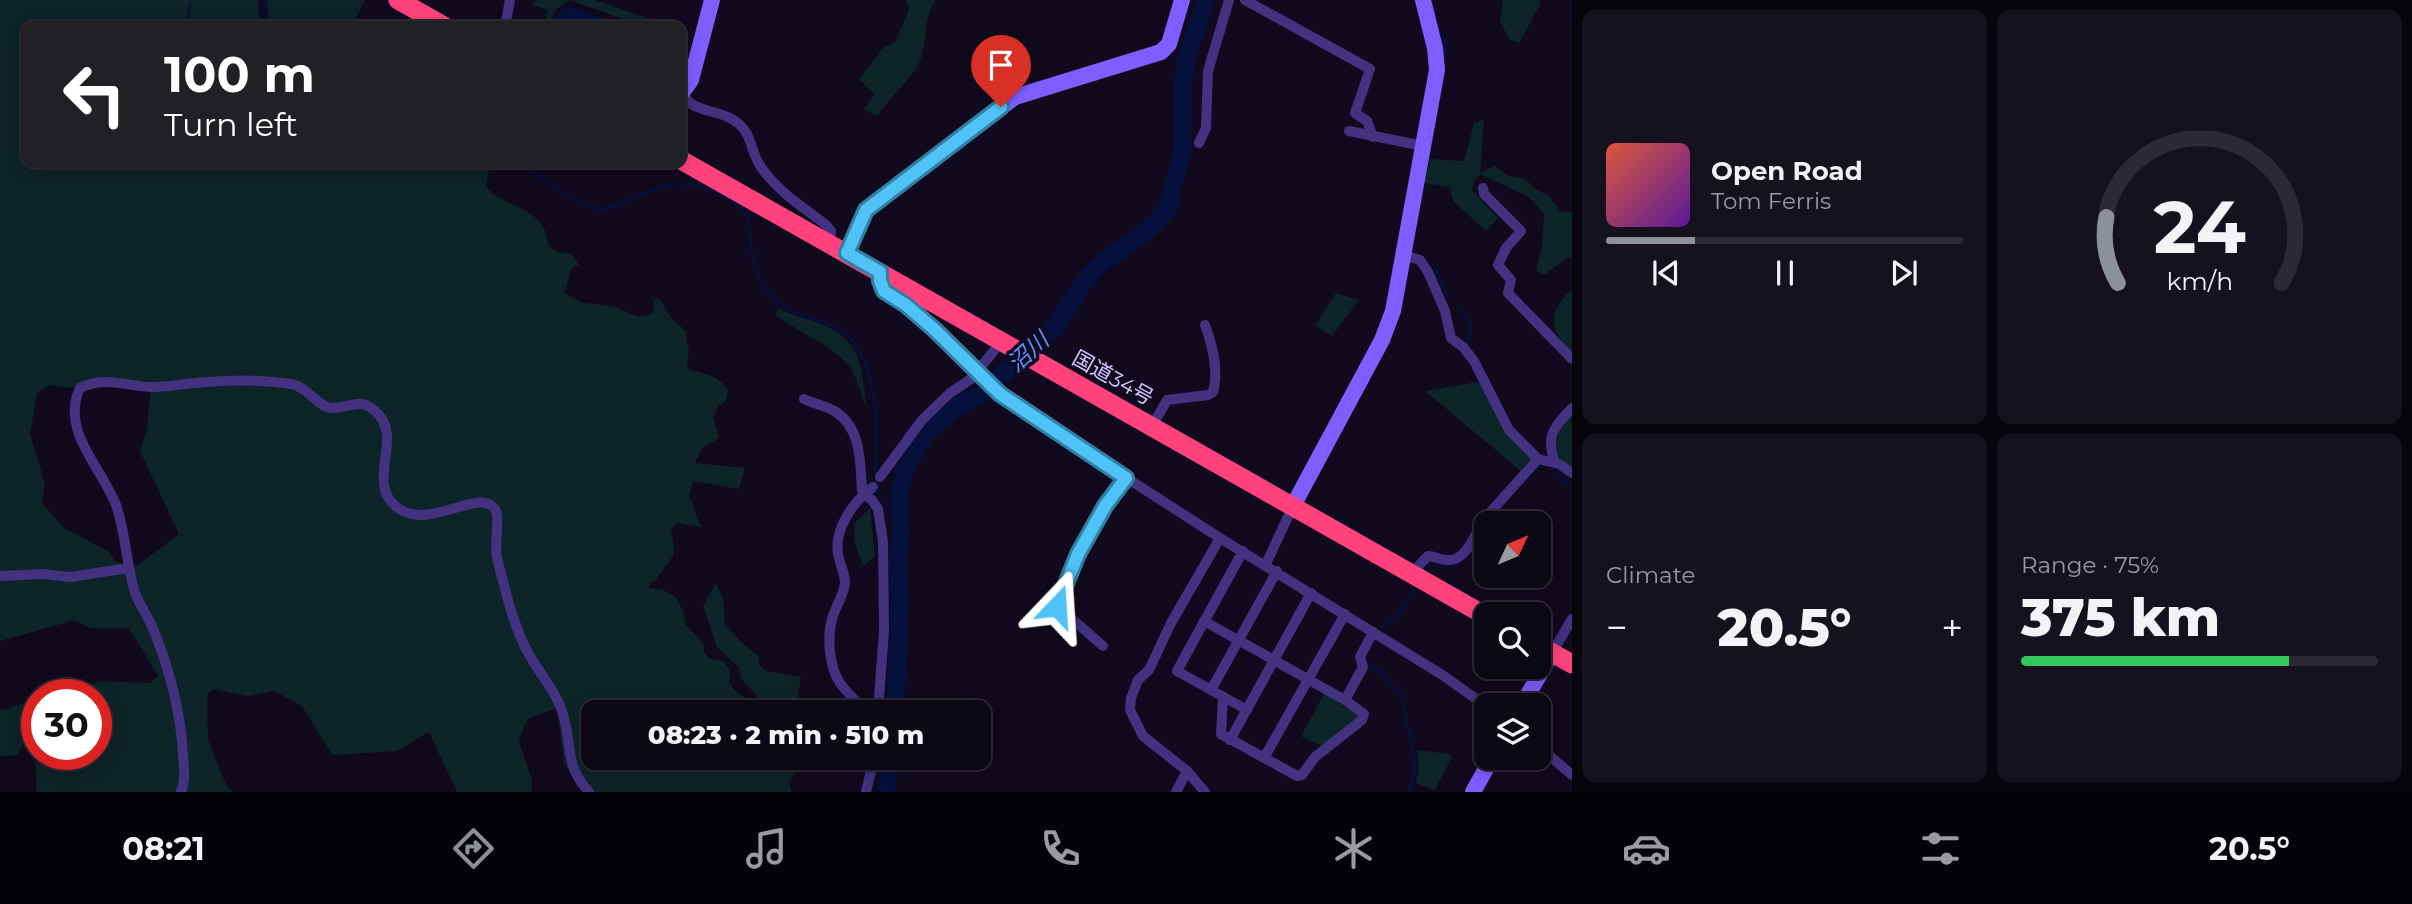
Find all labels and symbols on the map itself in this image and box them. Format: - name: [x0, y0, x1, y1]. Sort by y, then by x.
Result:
- pin: [971, 35, 1031, 107]
- water label: 沼川: [1002, 324, 1057, 378]
- street label: 国道34号: [1068, 345, 1158, 410]
- north arrow: [1474, 511, 1550, 588]
- position arrow: [1020, 569, 1094, 643]
- speed limit sign: 30: [21, 679, 112, 770]

